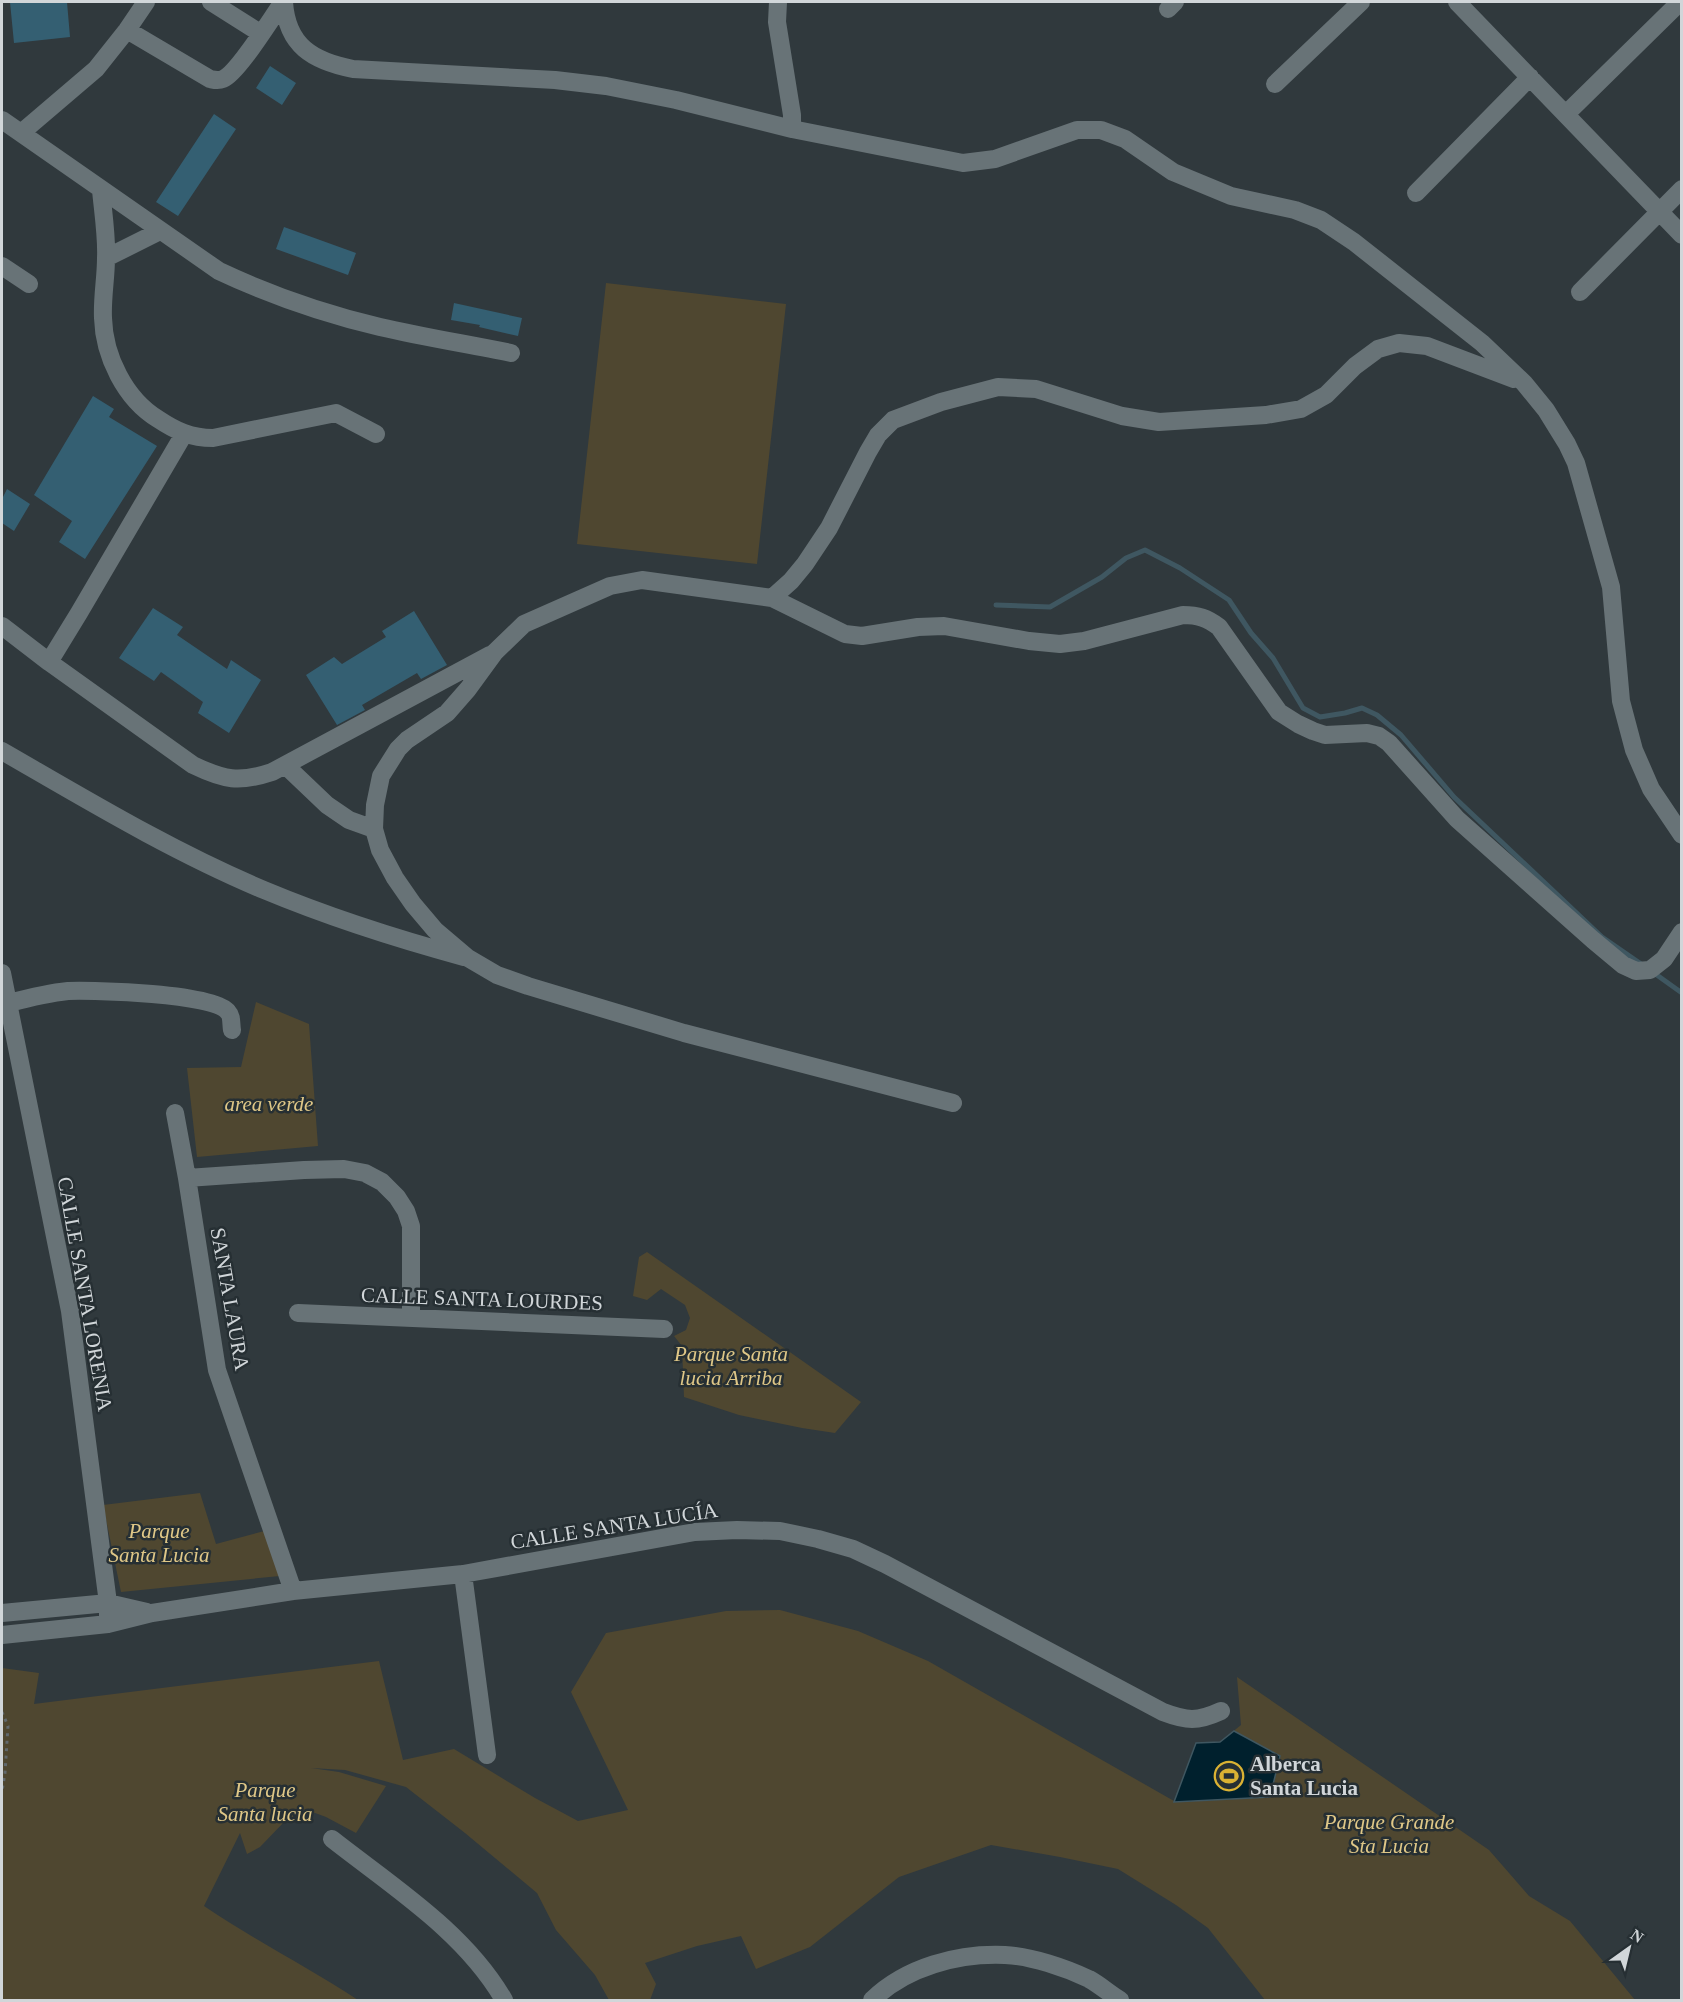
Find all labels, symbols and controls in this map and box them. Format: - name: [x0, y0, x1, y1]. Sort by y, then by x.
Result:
- park label: area verde: [225, 1092, 313, 1116]
- street label: CALLE SANTA LORENIA: [53, 1175, 118, 1414]
- street label: SANTA LAURA: [206, 1226, 255, 1373]
- street label: CALLE SANTA LOURDES: [361, 1283, 603, 1315]
- park label: Parque Santa lucia Arriba: [673, 1342, 788, 1390]
- street label: CALLE SANTA LUCÍA: [509, 1498, 720, 1554]
- park label: Parque Santa Lucia: [109, 1519, 209, 1567]
- place label: Alberca Santa Lucia: [1250, 1752, 1358, 1800]
- sports icon: Alberca Santa Lucia: [1213, 1760, 1245, 1792]
- park label: Parque Santa lucia: [217, 1778, 313, 1826]
- park label: Parque Grande Sta Lucia: [1323, 1810, 1454, 1858]
- north arrow: [1599, 1918, 1659, 1978]
- text: N: [1628, 1926, 1647, 1947]

